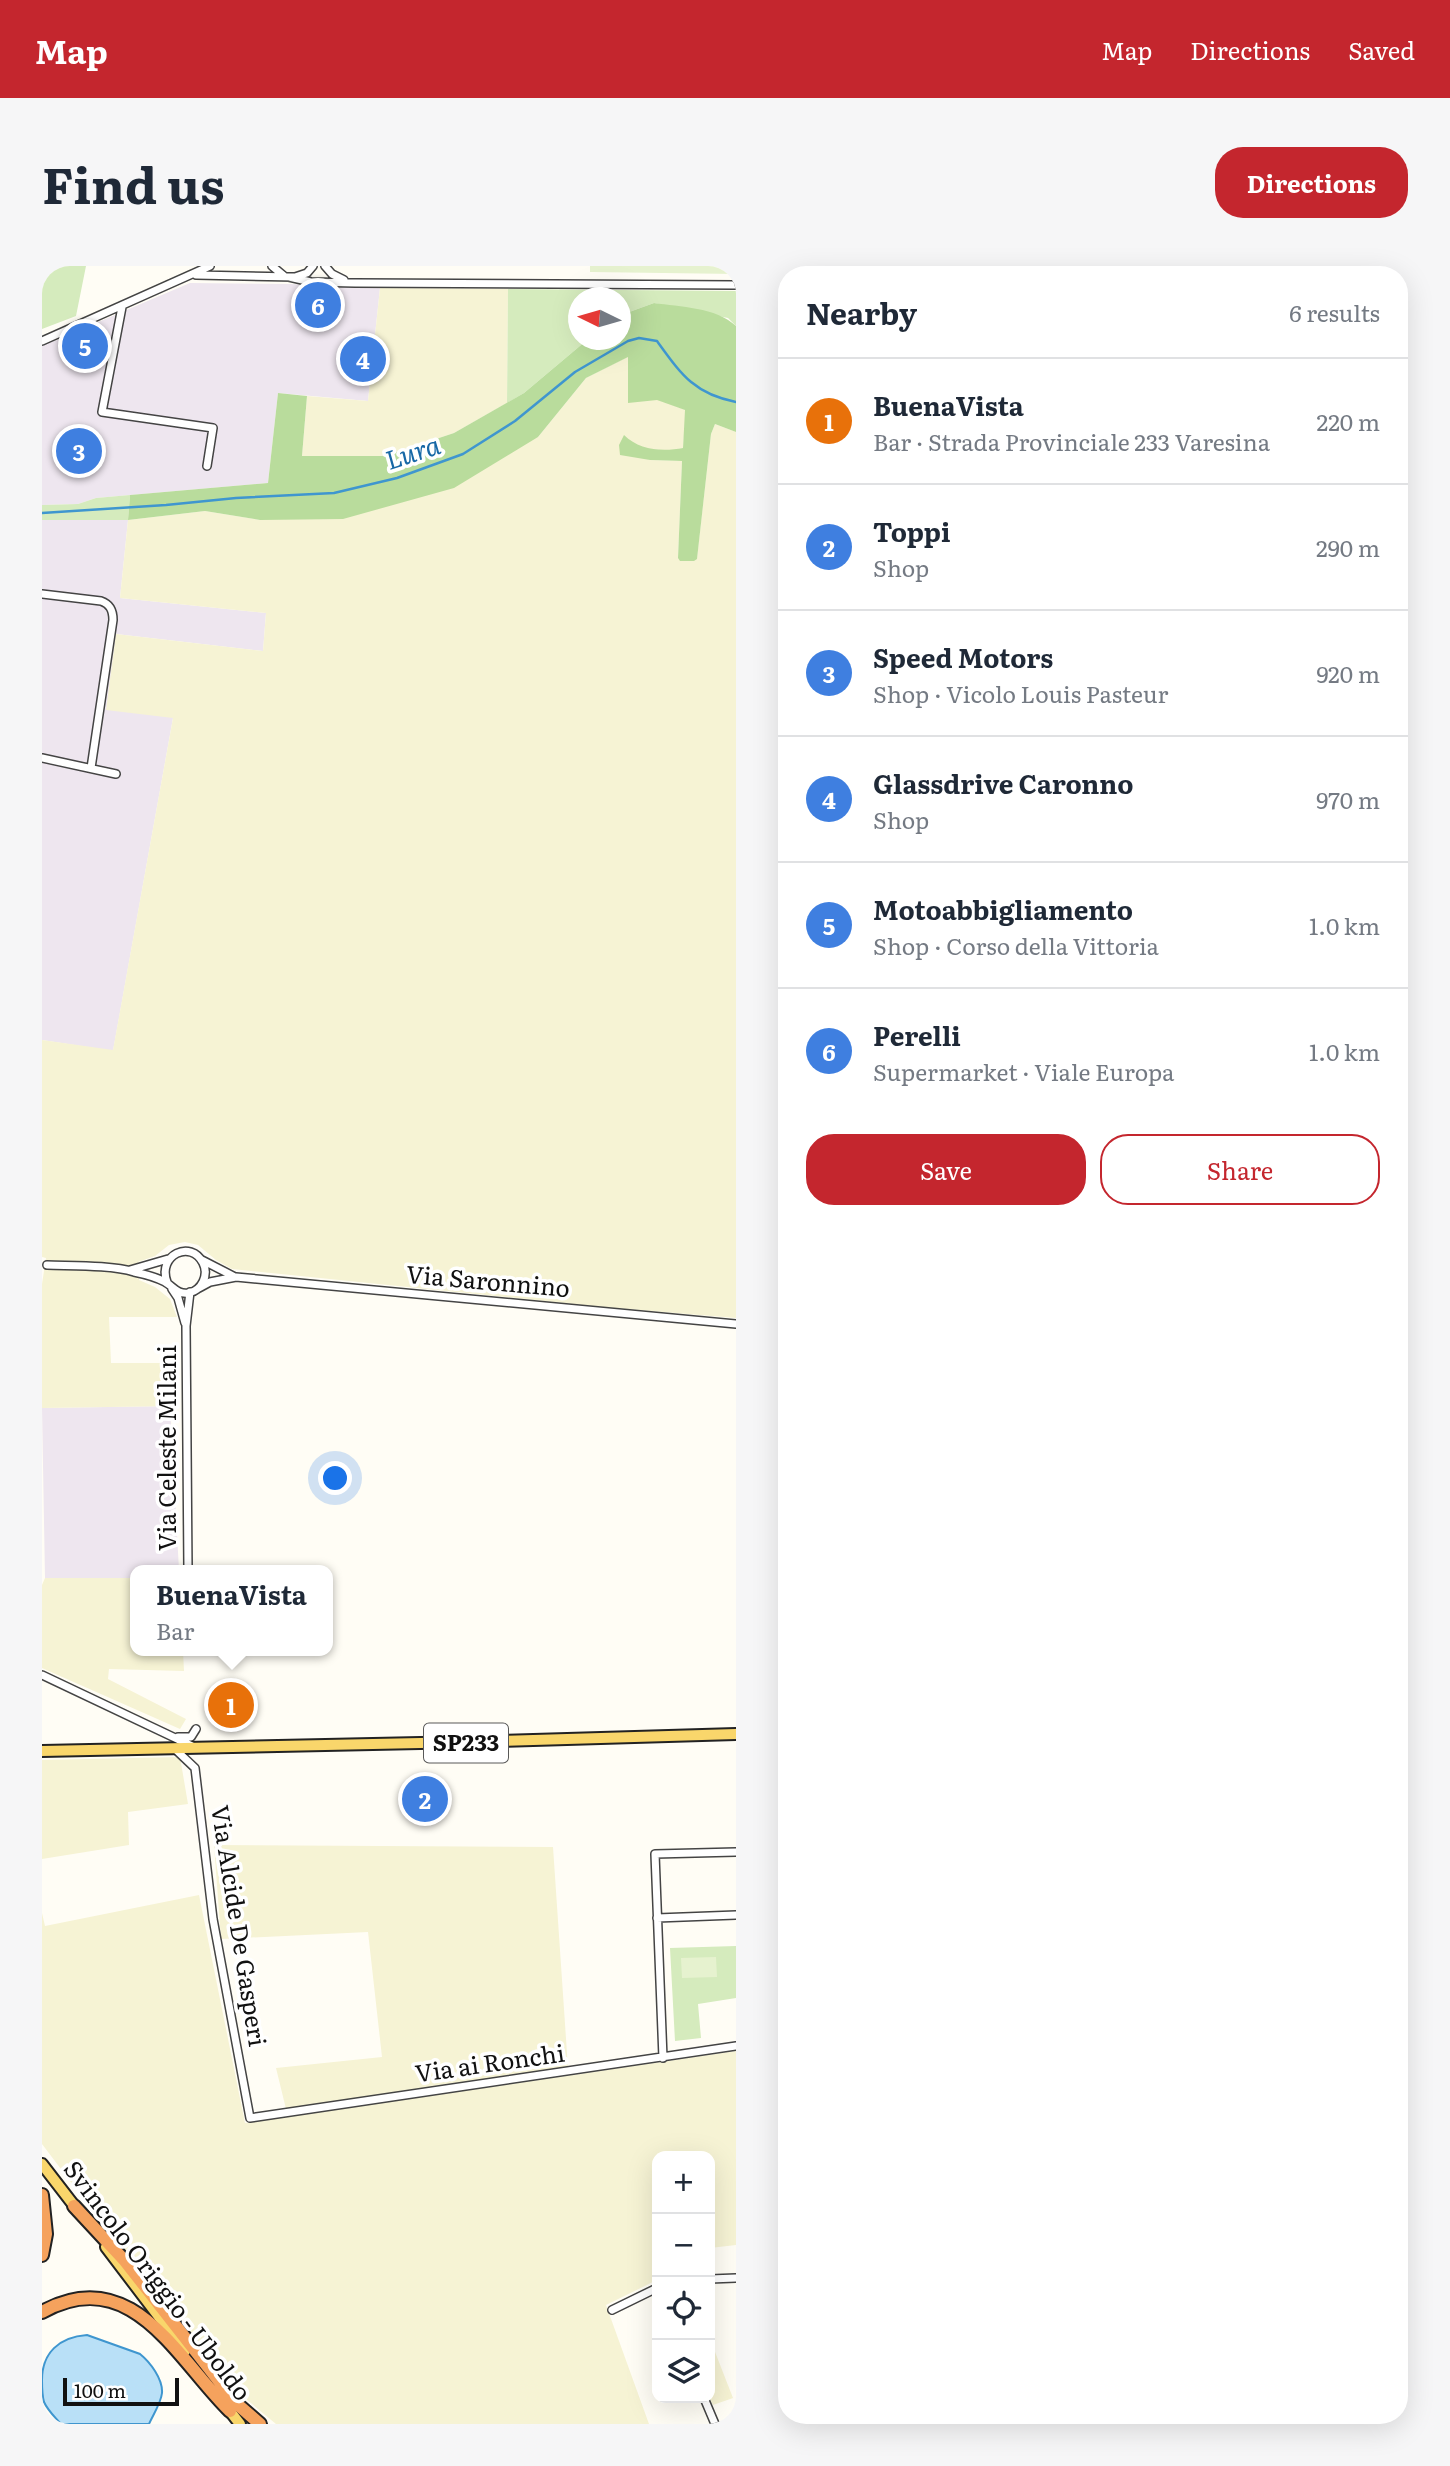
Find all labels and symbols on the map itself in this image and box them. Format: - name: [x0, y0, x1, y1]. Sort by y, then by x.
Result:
- pin: 6: [295, 279, 341, 331]
- north arrow: [568, 287, 631, 350]
- pin: 5: [62, 320, 108, 372]
- pin: 4: [340, 333, 386, 385]
- water label: Lura: [380, 423, 445, 478]
- pin: 3: [56, 425, 102, 477]
- street label: Via Saronnino: [405, 1255, 572, 1304]
- street label: Via Celeste Milani: [148, 1345, 183, 1551]
- your location: [318, 1461, 352, 1495]
- pin: 1: [208, 1679, 254, 1731]
- road number: SP233: [424, 1724, 508, 1762]
- pin: 2: [402, 1773, 448, 1825]
- street label: Via Alcide De Gasperi: [204, 1802, 277, 2049]
- street label: Via ai Ronchi: [413, 2034, 567, 2089]
- street label: Svincolo Origgio - Uboldo: [57, 2152, 261, 2407]
- scale bar: [63, 2375, 178, 2407]

